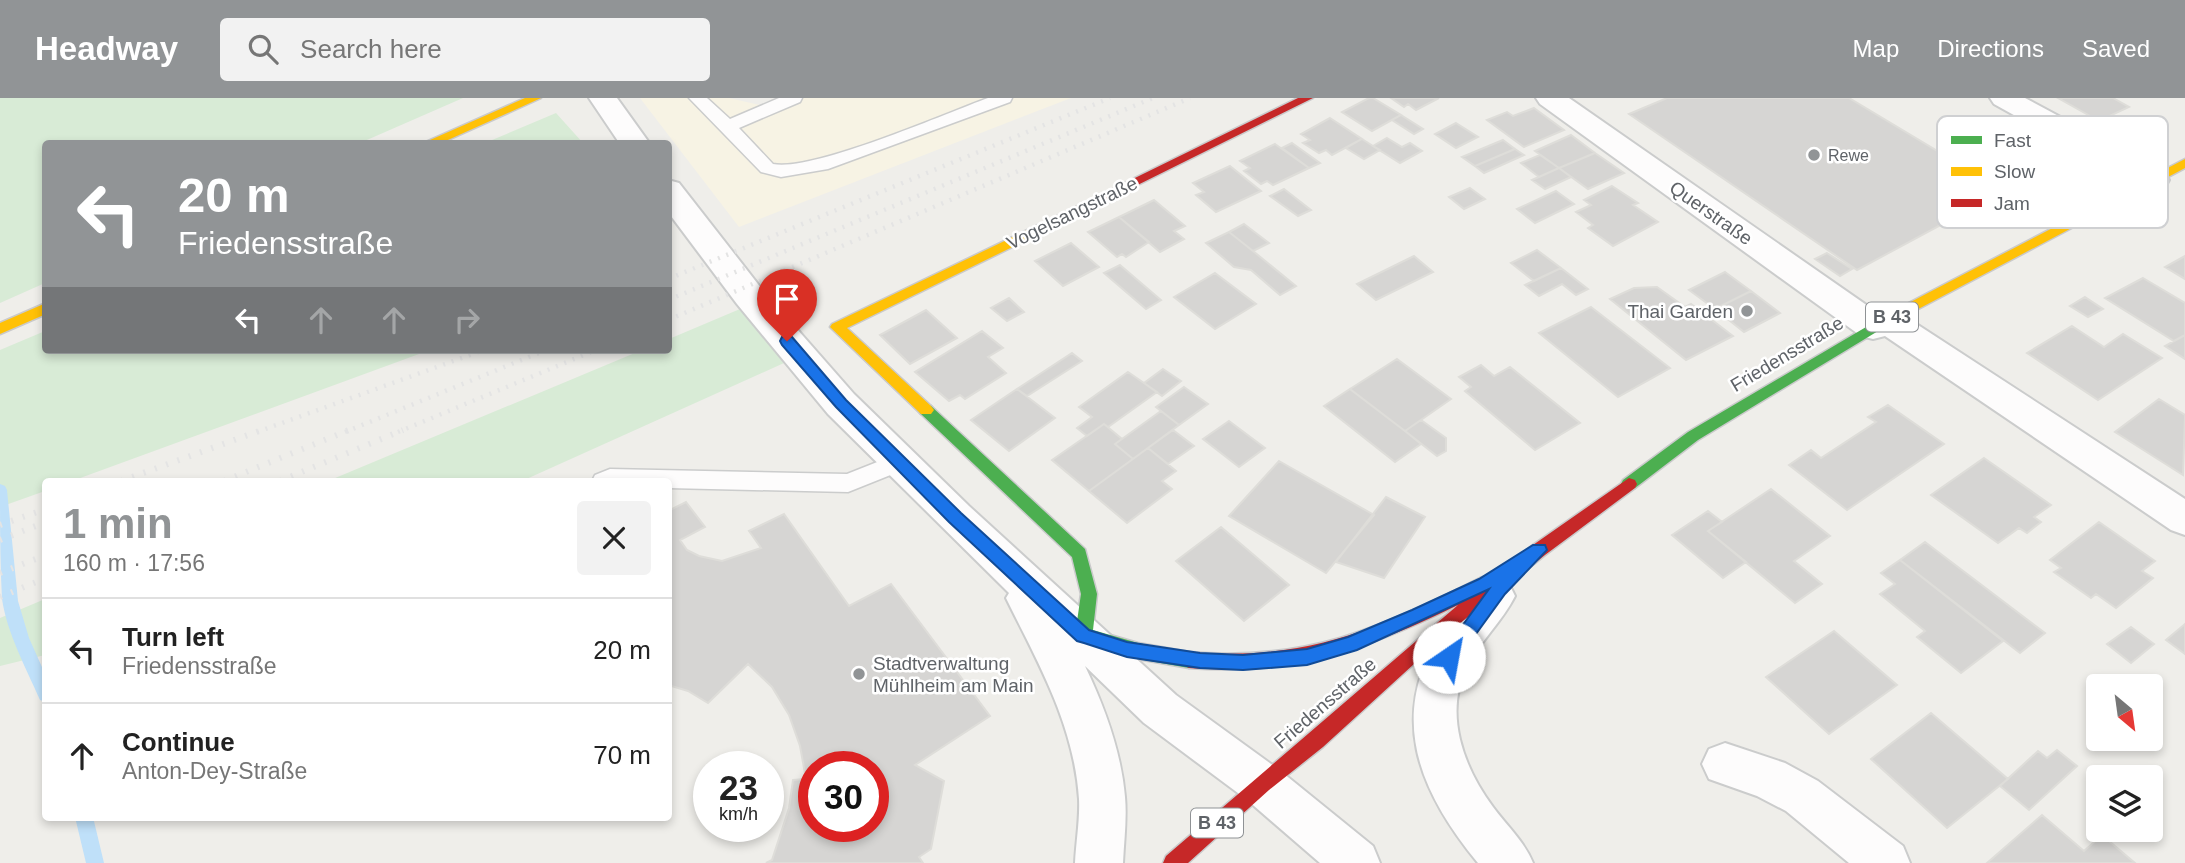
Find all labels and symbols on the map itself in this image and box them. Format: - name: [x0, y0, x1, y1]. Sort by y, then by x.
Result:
- legend: [1937, 116, 2168, 228]
- text: Fast: [1994, 130, 2032, 151]
- marker: Rewe: [1806, 147, 1822, 163]
- place label: Rewe: [1828, 147, 1869, 164]
- text: Slow: [1994, 161, 2035, 182]
- street label: Vogelsangstraße: [1003, 172, 1141, 254]
- street label: Querstraße: [1666, 177, 1756, 249]
- text: Jam: [1994, 193, 2030, 214]
- pin: [757, 269, 817, 341]
- place label: Thai Garden: [1627, 301, 1733, 322]
- road number: B 43: [1866, 302, 1918, 331]
- marker: Thai Garden: [1739, 303, 1755, 319]
- street label: Friedensstraße: [1727, 312, 1847, 396]
- position arrow: [1412, 620, 1486, 694]
- place label: Stadtverwaltung Mühlheim am Main: [873, 653, 1034, 696]
- street label: Friedensstraße: [1270, 653, 1380, 753]
- marker: Stadtverwaltung Mühlheim am Main: [851, 666, 867, 682]
- north arrow: [2086, 674, 2163, 751]
- speed limit sign: 30: [798, 751, 889, 842]
- road number: B 43: [1191, 808, 1243, 838]

